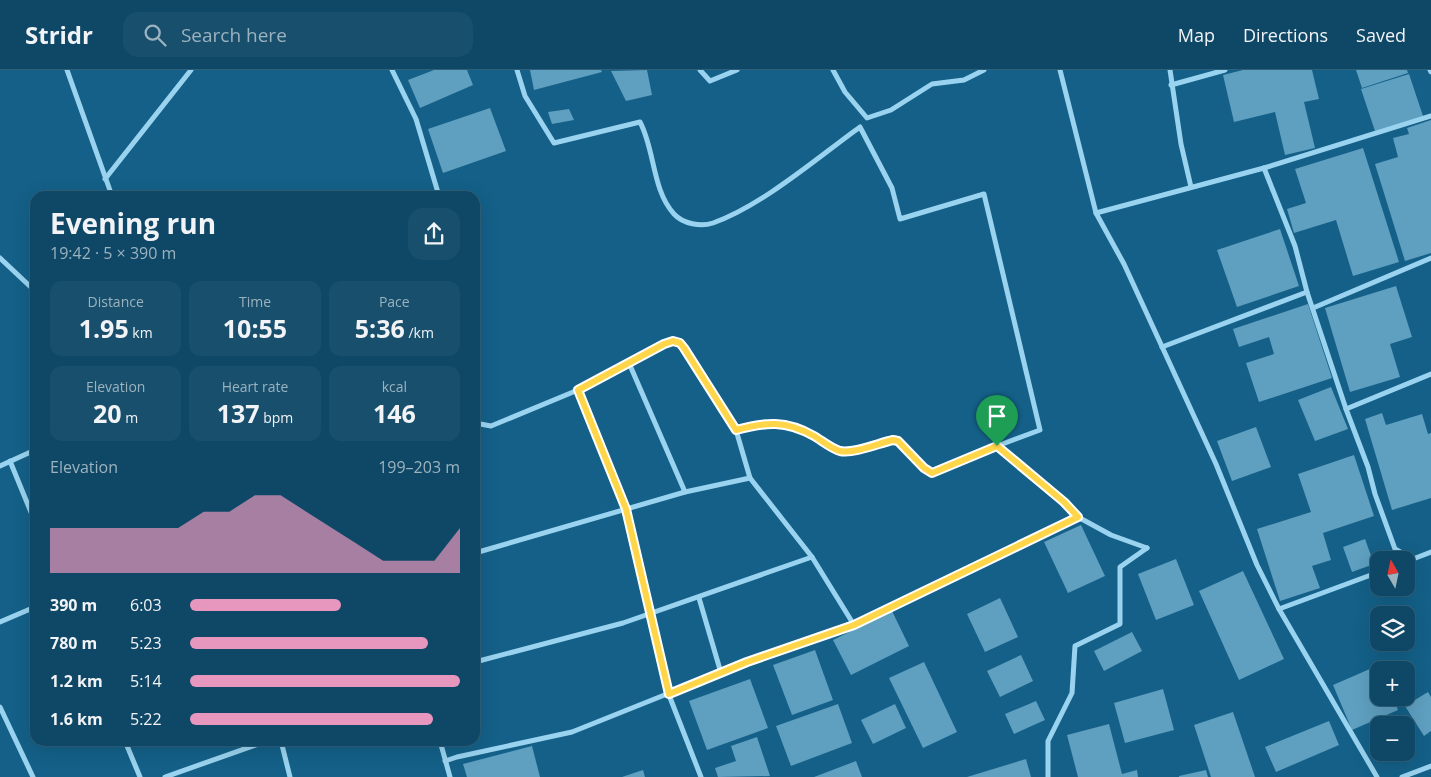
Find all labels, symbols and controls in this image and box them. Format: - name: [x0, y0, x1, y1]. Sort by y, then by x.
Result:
- search box: [123, 12, 473, 57]
- text: Stridr: [25, 18, 93, 51]
- icon: search: [141, 21, 169, 49]
- text: Search here: [181, 22, 287, 48]
- text: Map: [1178, 23, 1215, 47]
- text: Directions: [1243, 23, 1328, 47]
- text: Saved: [1356, 23, 1406, 47]
- text: Evening run: [50, 204, 216, 242]
- button: share: [408, 208, 460, 260]
- text: 19:42 · 5 × 390 m: [50, 242, 176, 264]
- text: Distance: [88, 292, 144, 311]
- text: Time: [239, 292, 271, 311]
- text: Pace: [379, 292, 410, 311]
- text: 1.95: [79, 311, 129, 345]
- text: 10:55: [223, 311, 287, 345]
- text: 5:36: [355, 311, 405, 345]
- text: km: [129, 323, 153, 342]
- text: /km: [405, 323, 434, 342]
- text: Elevation: [86, 377, 145, 396]
- text: Heart rate: [222, 377, 288, 396]
- text: kcal: [382, 377, 407, 396]
- pin: [976, 395, 1018, 446]
- text: 20: [93, 396, 122, 430]
- text: 137: [217, 396, 260, 430]
- text: 146: [373, 396, 416, 430]
- icon: arrive: [983, 402, 1011, 430]
- text: m: [122, 408, 138, 427]
- text: bpm: [260, 408, 293, 427]
- text: Elevation: [50, 456, 118, 478]
- text: 199–203 m: [378, 456, 460, 478]
- north arrow: [1370, 551, 1415, 596]
- map controls: [1370, 551, 1415, 761]
- text: 390 m: [50, 594, 97, 616]
- text: 6:03: [130, 594, 162, 616]
- button: layers: [1370, 606, 1415, 651]
- text: 780 m: [50, 632, 97, 654]
- text: 5:23: [130, 632, 162, 654]
- button: +: [1370, 661, 1415, 706]
- text: 1.2 km: [50, 670, 103, 692]
- text: 5:14: [130, 670, 162, 692]
- text: 1.6 km: [50, 708, 103, 730]
- text: 5:22: [130, 708, 162, 730]
- button: −: [1370, 716, 1415, 761]

